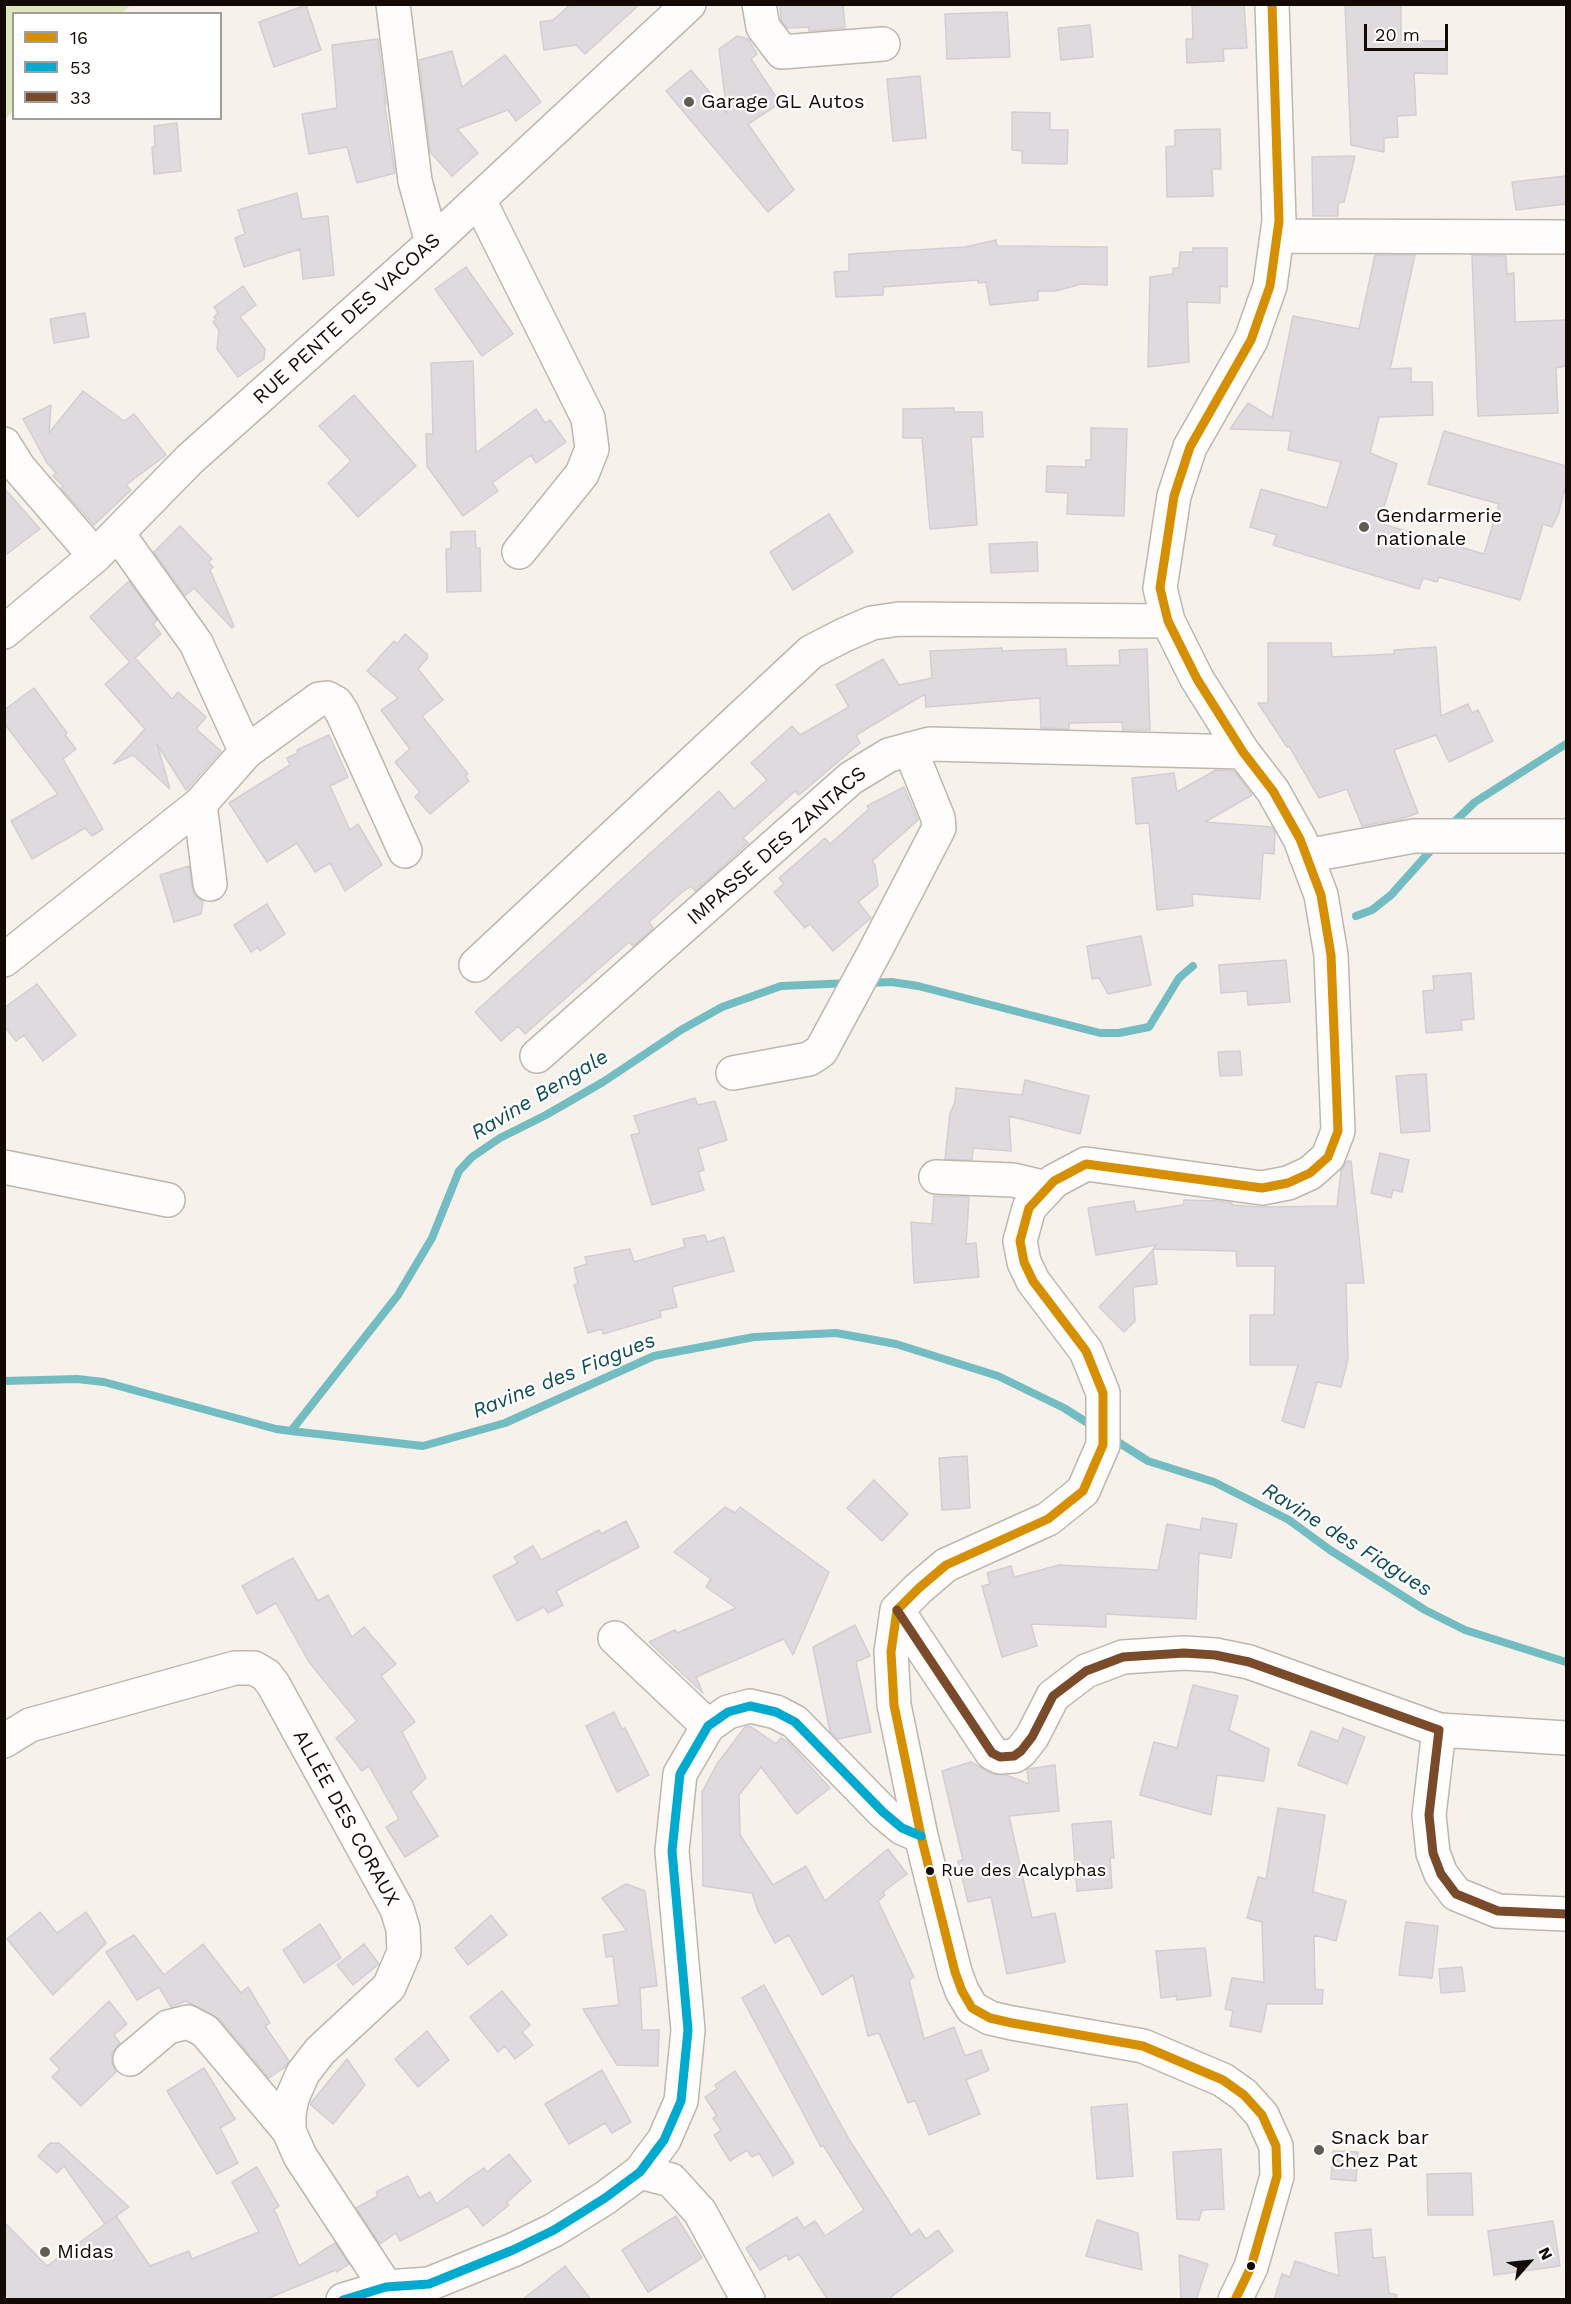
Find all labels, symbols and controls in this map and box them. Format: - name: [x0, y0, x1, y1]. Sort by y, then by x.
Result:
- legend: [12, 12, 222, 120]
- scale bar: [1367, 12, 1451, 50]
- text: 20 m: [1375, 24, 1420, 45]
- text: 16: [70, 27, 88, 48]
- text: 53: [70, 57, 91, 78]
- text: 33: [70, 87, 91, 108]
- place label: Garage GL Autos: [701, 90, 865, 114]
- marker: Garage GL Autos: [682, 95, 696, 109]
- street label: RUE PENTE DES VACOAS: [248, 229, 446, 409]
- place label: Gendarmerie nationale: [1376, 504, 1502, 551]
- marker: Gendarmerie nationale: [1357, 520, 1371, 534]
- street label: IMPASSE DES ZANTACS: [683, 762, 871, 930]
- water label: Ravine Bengale: [467, 1044, 613, 1146]
- water label: Ravine des Fiagues: [469, 1328, 659, 1424]
- water label: Ravine des Fiagues: [1258, 1478, 1436, 1602]
- street label: ALLÉE DES CORAUX: [288, 1726, 404, 1910]
- place label: Rue des Acalyphas: [941, 1860, 1106, 1882]
- marker: Rue des Acalyphas: [924, 1865, 936, 1877]
- place label: Snack bar Chez Pat: [1331, 2126, 1429, 2173]
- marker: Snack bar Chez Pat: [1312, 2143, 1326, 2157]
- north arrow: [1499, 2232, 1559, 2292]
- place label: Midas: [57, 2240, 114, 2264]
- text: N: [1534, 2244, 1557, 2263]
- marker: Midas: [38, 2245, 52, 2259]
- unlabelled marker: [1245, 2260, 1257, 2272]

